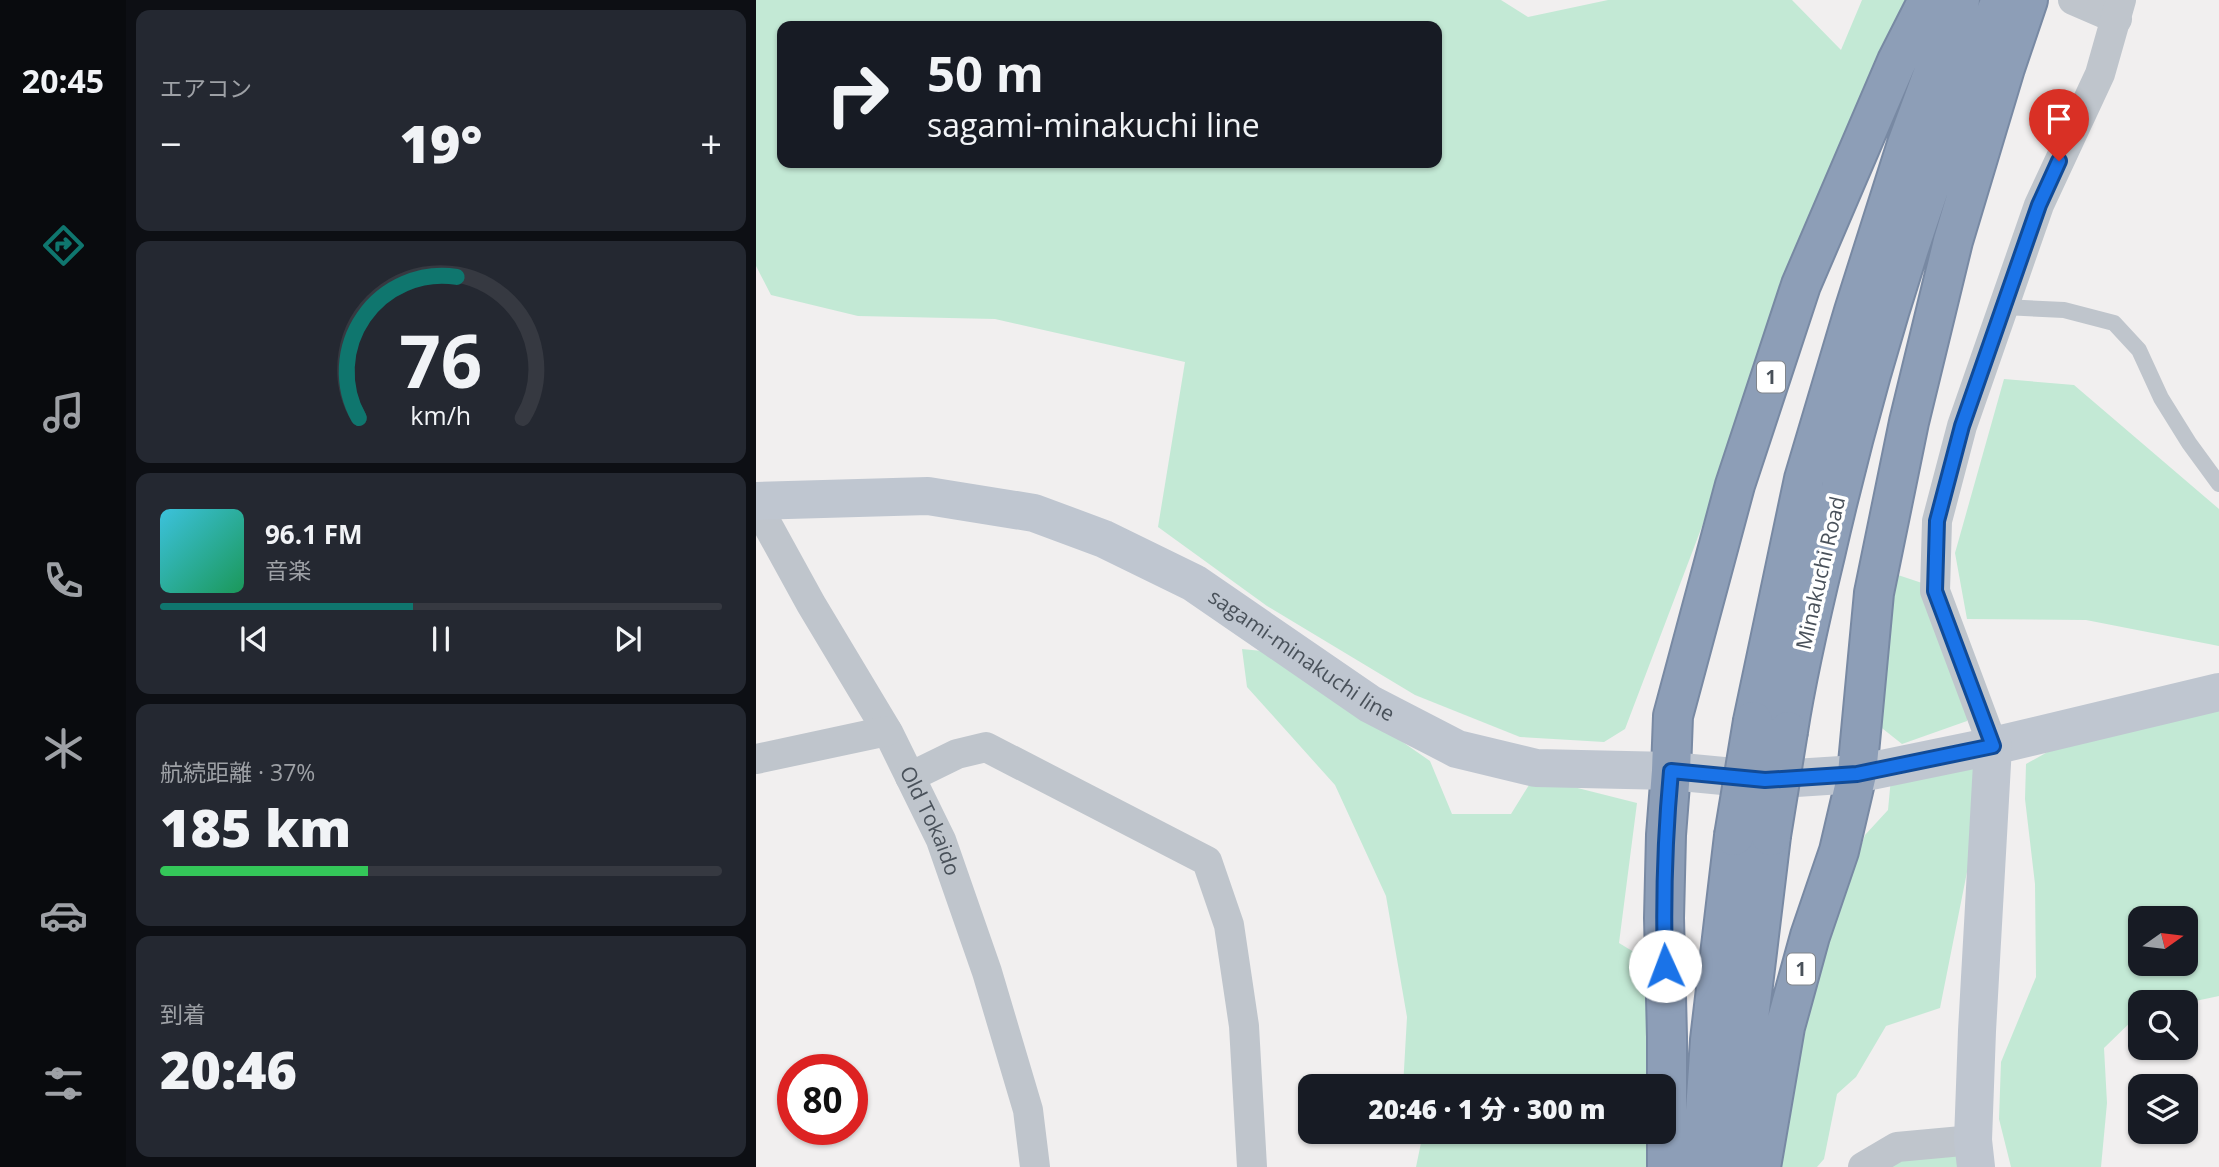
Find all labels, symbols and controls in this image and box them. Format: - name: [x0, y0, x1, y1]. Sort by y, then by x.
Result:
- text: 50 m: [927, 40, 1044, 106]
- icon: right: [812, 49, 903, 140]
- text: 20:45: [22, 59, 104, 102]
- text: エアコン: [160, 72, 252, 104]
- pin: [2029, 89, 2089, 161]
- icon: arrive: [2040, 100, 2078, 138]
- text: sagami-minakuchi line: [927, 103, 1260, 146]
- text: 19°: [400, 107, 482, 178]
- text: −: [160, 117, 182, 169]
- text: +: [700, 117, 722, 169]
- icon: directions: [39, 221, 88, 270]
- text: 76: [399, 311, 483, 410]
- road number: 1: [1757, 362, 1785, 392]
- icon: music: [39, 388, 88, 437]
- text: km/h: [411, 398, 471, 432]
- street label: Minakuchi Road: [1789, 493, 1851, 652]
- text: 96.1 FM: [265, 516, 363, 552]
- text: 音楽: [265, 554, 311, 586]
- icon: phone: [39, 556, 88, 605]
- street label: sagami-minakuchi line: [1203, 582, 1399, 727]
- icon: previous: [235, 620, 273, 658]
- icon: pause: [422, 620, 460, 658]
- icon: next: [609, 620, 647, 658]
- icon: climate: [39, 724, 88, 773]
- text: 航続距離 · 37%: [160, 756, 315, 788]
- street label: Old Tokaido: [894, 761, 967, 879]
- text: 185 km: [160, 791, 351, 862]
- icon: car: [39, 891, 88, 940]
- north arrow: [2128, 906, 2198, 976]
- map controls: [2128, 906, 2198, 1144]
- position arrow: [1628, 929, 1702, 1003]
- road number: 1: [1787, 953, 1815, 984]
- button: search: [2128, 990, 2198, 1060]
- text: 到着: [160, 998, 206, 1030]
- text: 20:46: [160, 1033, 297, 1104]
- speed limit sign: 80: [777, 1054, 868, 1145]
- icon: filters: [39, 1059, 88, 1108]
- button: layers: [2128, 1074, 2198, 1144]
- text: 20:46 · 1 分 · 300 m: [1369, 1091, 1605, 1127]

